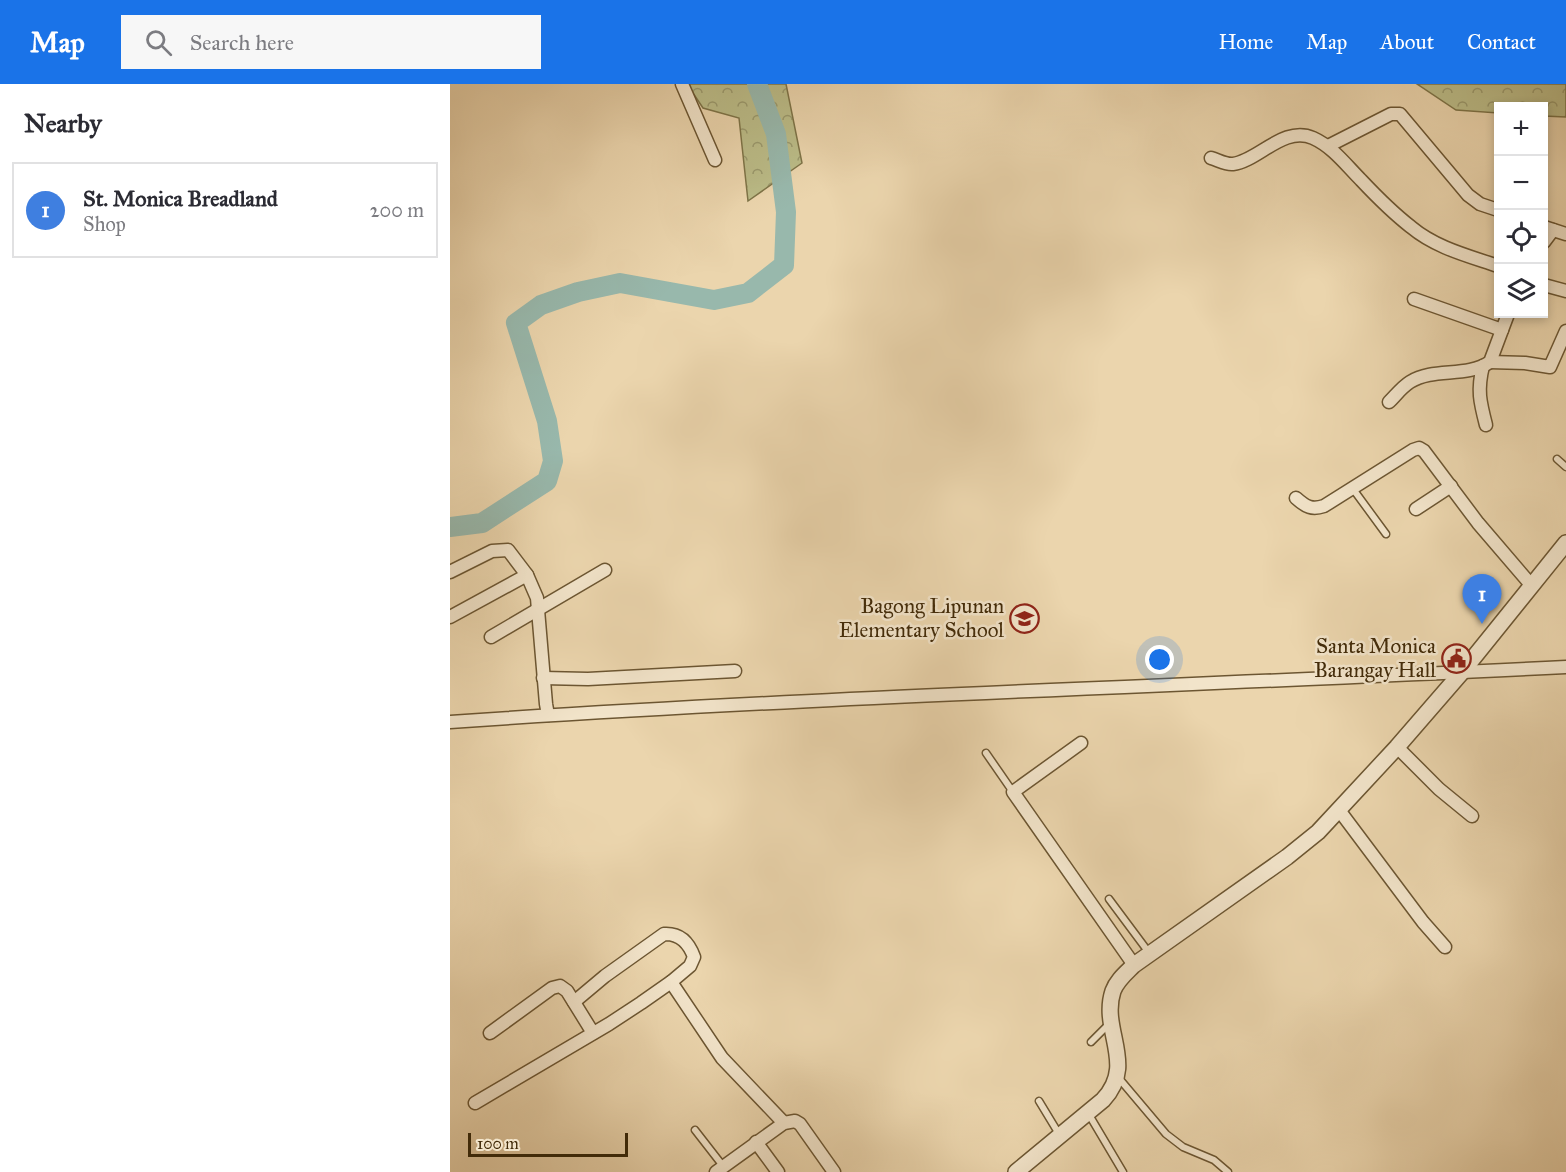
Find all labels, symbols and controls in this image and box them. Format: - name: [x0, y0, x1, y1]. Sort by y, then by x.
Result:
- search box: [121, 15, 541, 69]
- text: Map: [30, 25, 85, 60]
- icon: search: [142, 26, 175, 59]
- text: Search here: [190, 29, 294, 56]
- text: Home: [1218, 29, 1273, 55]
- text: Map: [1306, 29, 1347, 55]
- text: About: [1380, 29, 1434, 55]
- text: Contact: [1467, 29, 1536, 55]
- map controls: [1494, 102, 1548, 318]
- button: +: [1494, 102, 1548, 156]
- text: Nearby: [24, 107, 102, 139]
- button: −: [1494, 156, 1548, 210]
- text: St. Monica Breadland: [83, 185, 278, 212]
- text: 1: [42, 198, 49, 222]
- text: 200 m: [370, 198, 424, 222]
- button: locate: [1494, 210, 1548, 264]
- text: Shop: [83, 212, 126, 236]
- button: layers: [1494, 264, 1548, 318]
- pin: 1: [1462, 574, 1502, 624]
- place label: Bagong Lipunan Elementary School: [839, 593, 1004, 643]
- school or university icon: Bagong Lipunan Elementary School: [1009, 602, 1041, 634]
- place label: Santa Monica Barangay Hall: [1314, 633, 1436, 683]
- public building icon: Santa Monica Barangay Hall: [1441, 642, 1473, 674]
- your location: [1145, 645, 1174, 674]
- scale bar: [468, 1130, 628, 1158]
- text: 100 m: [477, 1134, 519, 1153]

